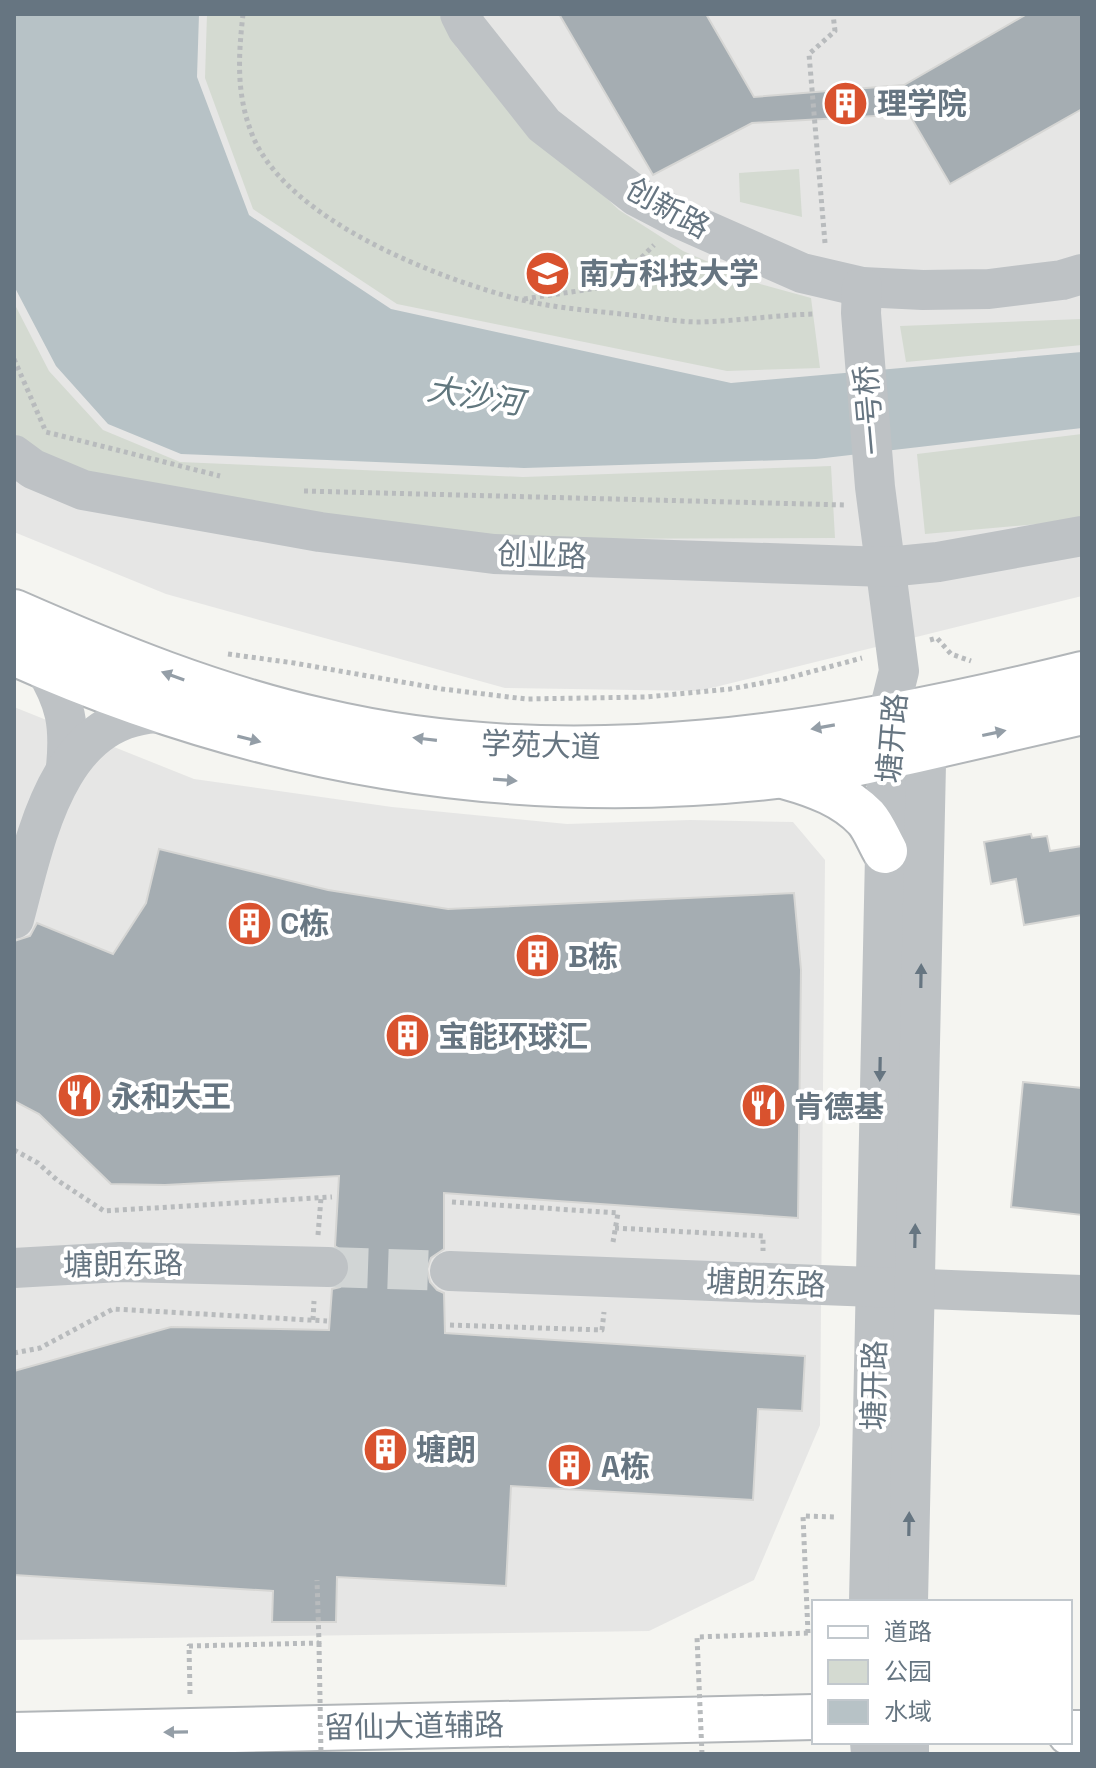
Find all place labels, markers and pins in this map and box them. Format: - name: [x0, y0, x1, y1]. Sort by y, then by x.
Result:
- building icon: 理学院: [822, 79, 870, 127]
- place label: 理学院: [877, 84, 967, 123]
- school or university icon: 南方科技大学: [524, 249, 572, 297]
- place label: 南方科技大学: [579, 254, 759, 293]
- building icon: C栋: [225, 899, 273, 947]
- place label: C栋: [280, 904, 329, 943]
- building icon: B栋: [513, 932, 561, 980]
- place label: B栋: [568, 937, 618, 976]
- building icon: 宝能环球汇: [383, 1012, 431, 1060]
- place label: 宝能环球汇: [438, 1017, 588, 1056]
- restaurant icon: 永和大王: [56, 1072, 104, 1120]
- place label: 永和大王: [111, 1077, 231, 1116]
- restaurant icon: 肯德基: [739, 1082, 787, 1130]
- place label: 肯德基: [794, 1087, 884, 1126]
- building icon: 塘朗: [361, 1425, 409, 1473]
- place label: 塘朗: [416, 1430, 476, 1469]
- building icon: A栋: [546, 1442, 594, 1490]
- place label: A栋: [601, 1447, 650, 1486]

